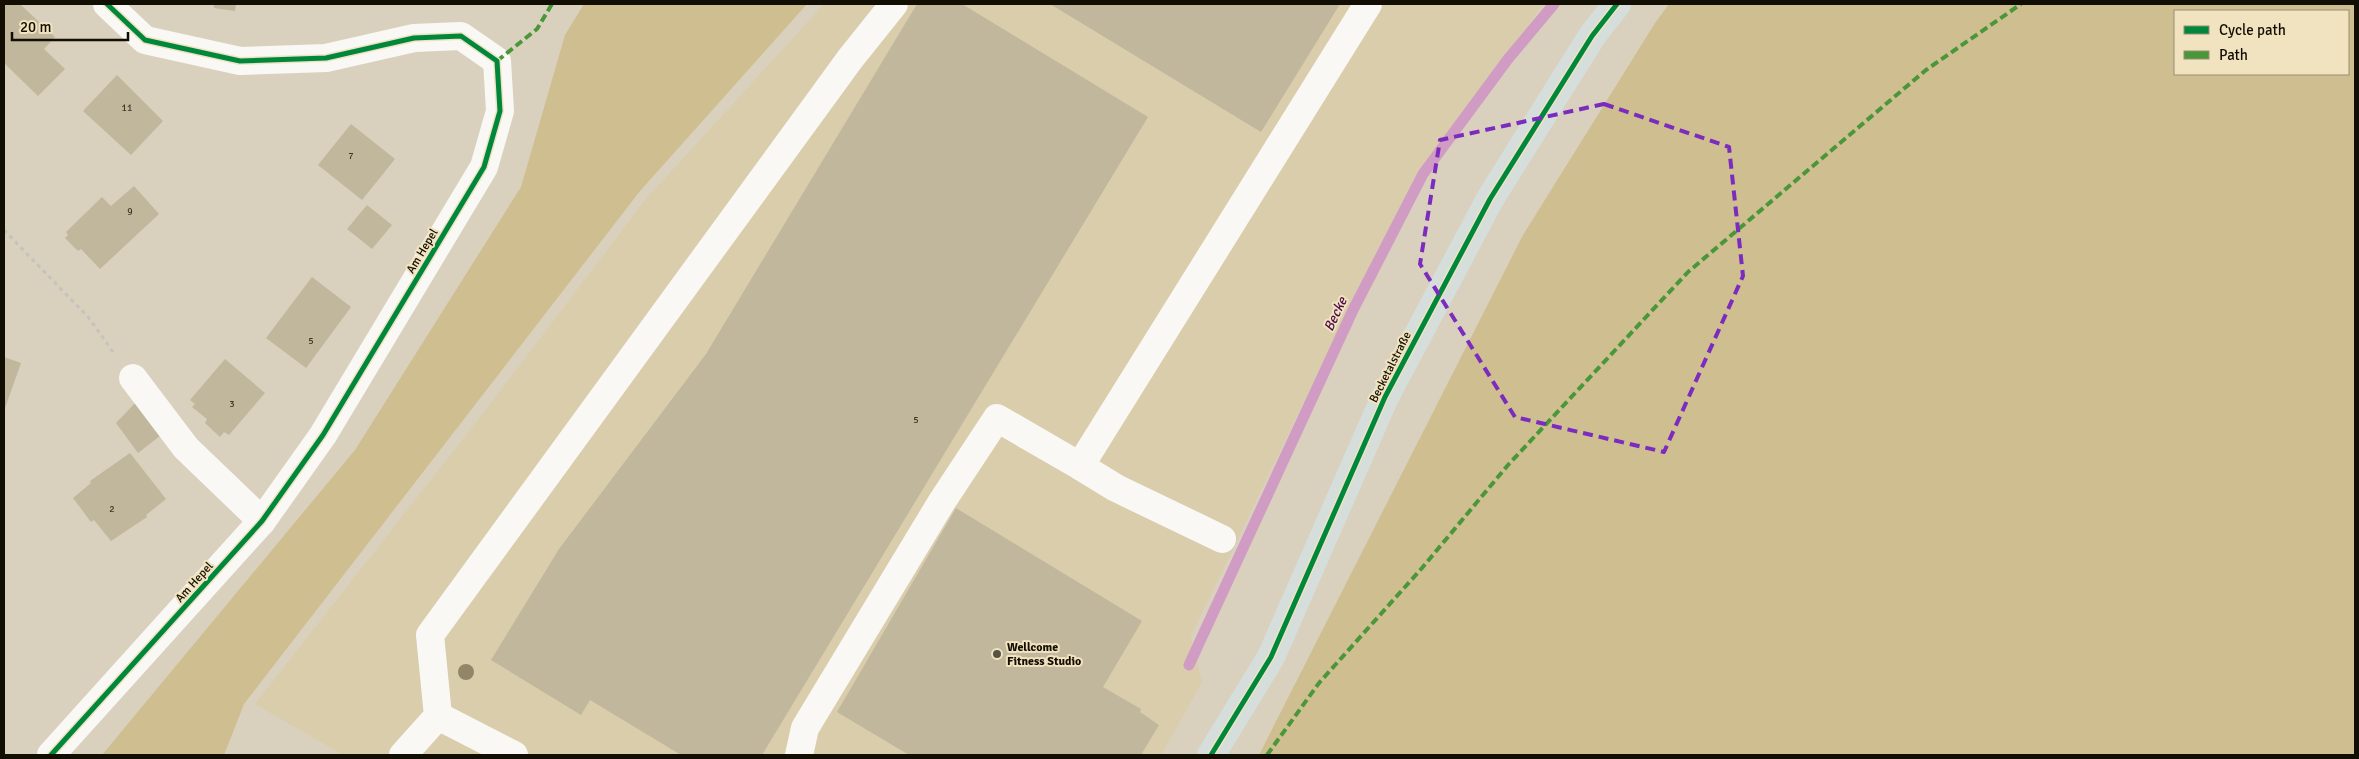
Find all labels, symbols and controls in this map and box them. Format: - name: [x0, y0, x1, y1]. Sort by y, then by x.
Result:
- scale bar: [12, 10, 129, 42]
- legend: [2174, 10, 2349, 75]
- text: 20 m: [20, 18, 51, 36]
- text: Cycle path: [2219, 21, 2286, 39]
- text: Path: [2219, 46, 2248, 64]
- house number: 11: [122, 102, 132, 114]
- house number: 7: [348, 150, 354, 162]
- house number: 9: [127, 206, 133, 218]
- street label: Am Hepel: [403, 226, 442, 276]
- water label: Becke: [1320, 293, 1351, 334]
- street label: Becketalstraße: [1366, 329, 1415, 405]
- house number: 5: [308, 335, 314, 347]
- house number: 3: [229, 398, 235, 410]
- house number: 5: [913, 414, 919, 426]
- house number: 2: [109, 503, 115, 515]
- street label: Am Hepel: [172, 559, 217, 606]
- place label: Wellcome Fitness Studio: [1007, 640, 1081, 669]
- marker: Wellcome Fitness Studio: [991, 648, 1003, 660]

